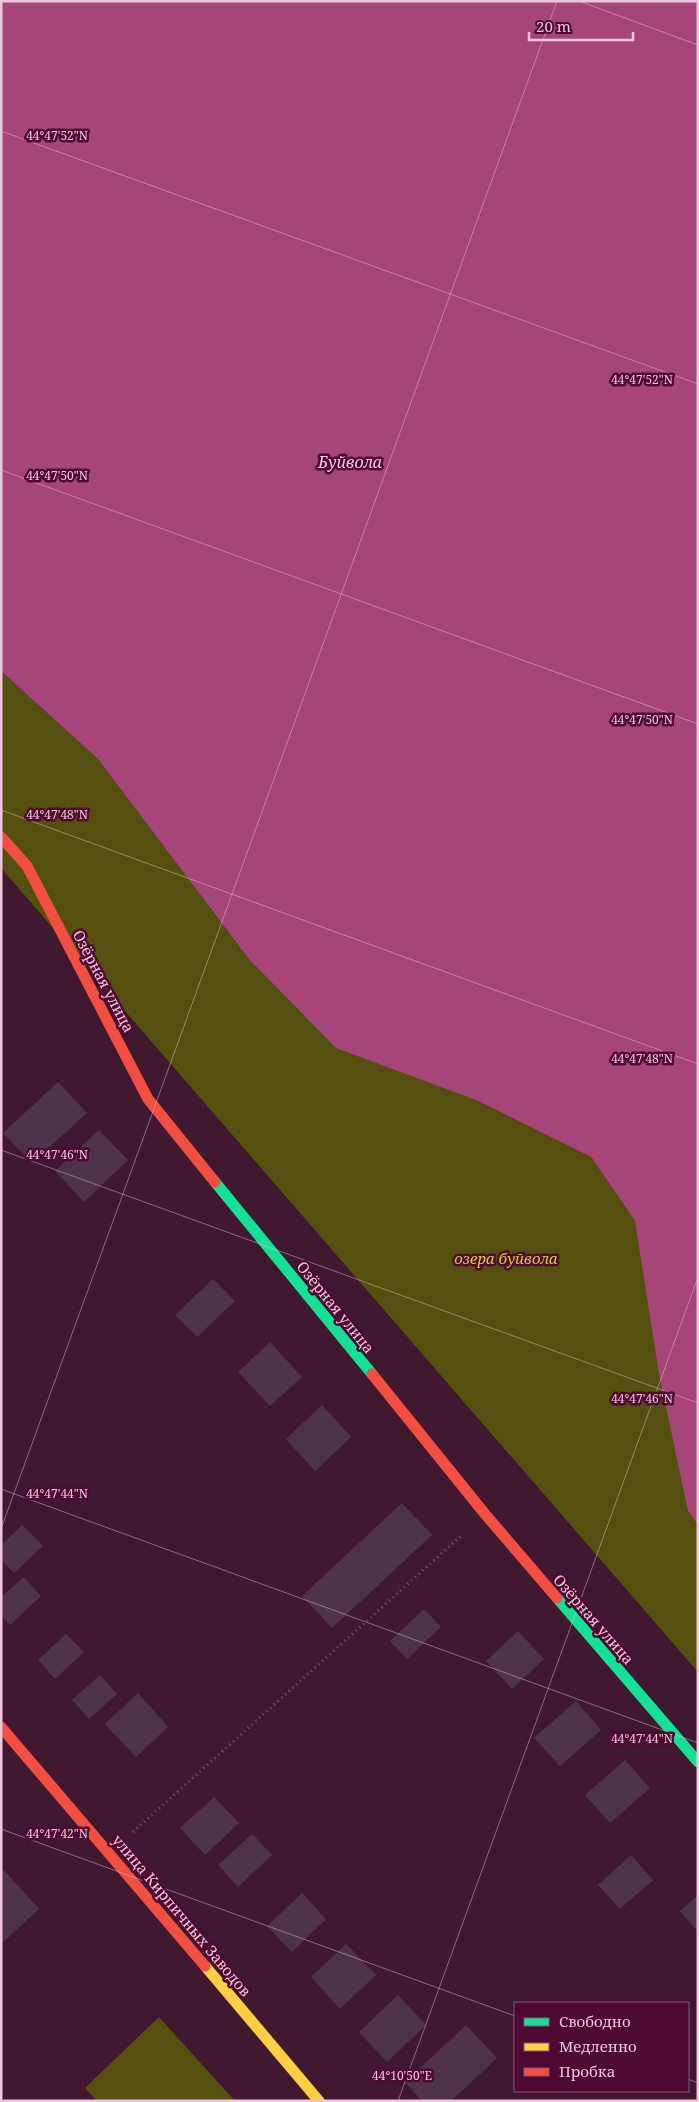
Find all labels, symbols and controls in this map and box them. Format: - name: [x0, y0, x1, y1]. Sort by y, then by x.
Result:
- scale bar: [529, 10, 633, 42]
- text: 20 m: [536, 16, 571, 36]
- text: 44°47'52"N: [26, 127, 88, 144]
- text: 44°47'52"N: [611, 371, 673, 388]
- water label: Буйвола: [317, 451, 382, 473]
- text: 44°47'50"N: [26, 467, 88, 484]
- text: 44°47'50"N: [611, 711, 673, 728]
- text: 44°47'48"N: [26, 806, 88, 823]
- street label: Озёрная улица: [69, 926, 139, 1036]
- text: 44°47'48"N: [611, 1050, 673, 1067]
- text: 44°47'46"N: [26, 1146, 88, 1163]
- park label: озера буйвола: [454, 1248, 558, 1268]
- street label: Озёрная улица: [293, 1257, 379, 1357]
- text: 44°47'46"N: [611, 1390, 673, 1407]
- text: 44°47'44"N: [26, 1485, 88, 1502]
- street label: Озёрная улица: [549, 1570, 639, 1668]
- text: 44°47'44"N: [611, 1730, 673, 1747]
- text: 44°47'42"N: [26, 1825, 88, 1842]
- street label: улица Кирпичных Заводов: [108, 1830, 256, 2000]
- legend: [514, 2002, 689, 2092]
- text: Свободно: [559, 2011, 631, 2031]
- text: Медленно: [559, 2036, 637, 2056]
- text: Пробка: [559, 2061, 615, 2081]
- text: 44°10'50"E: [372, 2067, 432, 2084]

